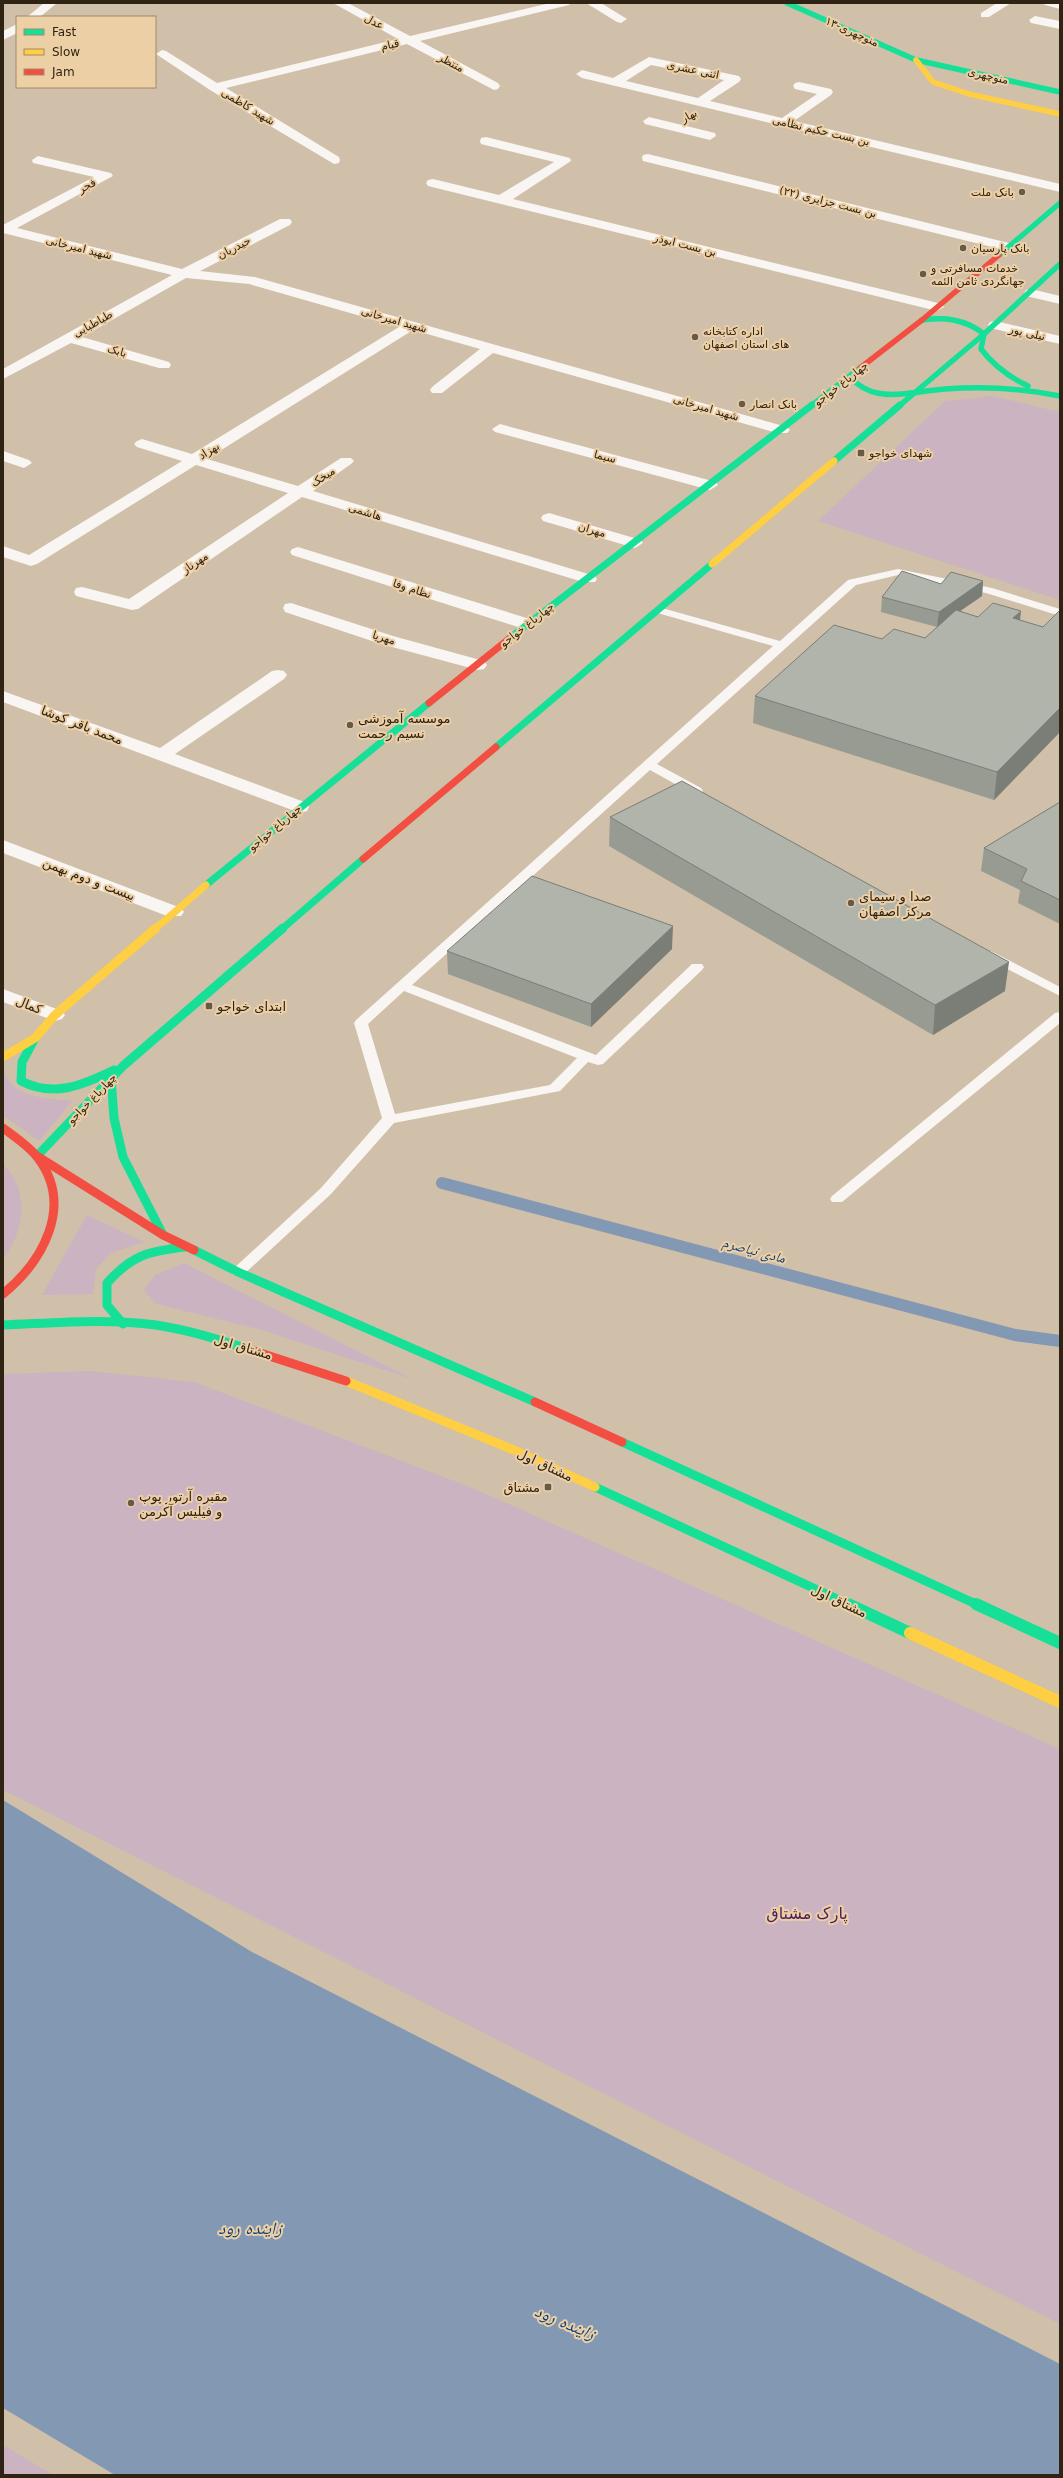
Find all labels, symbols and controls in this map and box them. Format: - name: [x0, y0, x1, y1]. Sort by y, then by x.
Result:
- street label: عدل: [362, 11, 386, 33]
- street label: ۱۳-منوچهری: [823, 14, 881, 50]
- legend: [16, 16, 156, 88]
- text: Fast: [52, 25, 76, 39]
- street label: قیام: [379, 37, 401, 53]
- text: Slow: [52, 45, 80, 59]
- street label: منتظر: [435, 50, 466, 75]
- street label: اثنی عشری: [666, 58, 720, 82]
- text: Jam: [51, 65, 75, 79]
- street label: منوچهری: [966, 65, 1010, 87]
- street label: شهید کاظمی: [219, 86, 277, 128]
- street label: بهار: [678, 106, 699, 126]
- street label: بن بست حکیم نظامی: [771, 113, 871, 149]
- street label: فجر: [75, 176, 98, 197]
- street label: بن بست جزایری (۲۲): [778, 184, 878, 220]
- place label: بانک ملت: [971, 186, 1014, 199]
- marker: بانک ملت: [1017, 187, 1027, 197]
- street label: بن بست ابوذر: [651, 231, 718, 259]
- street label: شهید امیرخانی: [45, 234, 113, 262]
- street label: حیدریان: [215, 234, 253, 262]
- place label: بانک پارسیان: [971, 242, 1030, 255]
- marker: بانک پارسیان: [958, 243, 968, 253]
- place label: خدمات مسافرتی و جهانگردی ثامن الئمه: [930, 262, 1025, 288]
- marker: خدمات مسافرتی و جهانگردی ثامن الئمه: [918, 269, 928, 279]
- street label: شهید امیرخانی: [360, 304, 428, 336]
- street label: طباطبایی: [71, 308, 115, 340]
- street label: نیلی پور: [1007, 322, 1046, 343]
- place label: اداره کتابخانه های استان اصفهان: [703, 325, 789, 351]
- marker: اداره کتابخانه های استان اصفهان: [690, 332, 700, 342]
- street label: بابک: [106, 342, 128, 360]
- street label: چهارباغ خواجو: [811, 359, 871, 410]
- street label: شهید امیرخانی: [672, 392, 740, 424]
- place label: بانک انصار: [749, 398, 797, 411]
- marker: بانک انصار: [737, 399, 747, 409]
- street label: بهزاد: [196, 440, 222, 462]
- place label: شهدای خواجو: [868, 447, 932, 460]
- street label: سیما: [593, 448, 617, 466]
- marker: شهدای خواجو: [856, 448, 866, 458]
- street label: میخک: [309, 464, 338, 490]
- street label: هاشمی: [347, 501, 383, 523]
- street label: مهران: [577, 520, 607, 540]
- street label: مهرناز: [179, 550, 211, 577]
- street label: نظام وفا: [391, 577, 433, 601]
- street label: چهارباغ خواجو: [497, 600, 557, 651]
- street label: مهریا: [371, 628, 397, 648]
- street label: محمد باقر کوشا: [38, 702, 125, 748]
- place label: موسسه آموزشی نسیم رحمت: [358, 710, 451, 742]
- marker: موسسه آموزشی نسیم رحمت: [345, 720, 355, 730]
- street label: چهارباغ خواجو: [245, 802, 304, 855]
- street label: بیست و دوم بهمن: [40, 854, 137, 904]
- place label: صدا و سیمای مرکز اصفهان: [859, 889, 931, 920]
- marker: صدا و سیمای مرکز اصفهان: [846, 898, 856, 908]
- street label: کمال: [14, 993, 45, 1017]
- place label: ابتدای خواجو: [216, 999, 286, 1015]
- marker: ابتدای خواجو: [204, 1001, 214, 1011]
- street label: چهارباغ خواجو: [64, 1071, 119, 1128]
- water label: مادی نیاصرم: [720, 1234, 788, 1268]
- street label: مشتاق اول: [212, 1332, 274, 1363]
- street label: مشتاق اول: [514, 1446, 575, 1485]
- place label: مشتاق: [503, 1480, 540, 1496]
- marker: مشتاق: [543, 1482, 553, 1492]
- place label: مقبره آرتور پوپ و فیلیس آکرمن: [139, 1488, 228, 1520]
- marker: مقبره آرتور پوپ و فیلیس آکرمن: [126, 1498, 136, 1508]
- street label: مشتاق اول: [808, 1582, 869, 1621]
- park label: پارک مشتاق: [766, 1904, 848, 1924]
- water label: زاینده رود: [218, 2218, 283, 2238]
- water label: زاینده رود: [532, 2300, 600, 2344]

